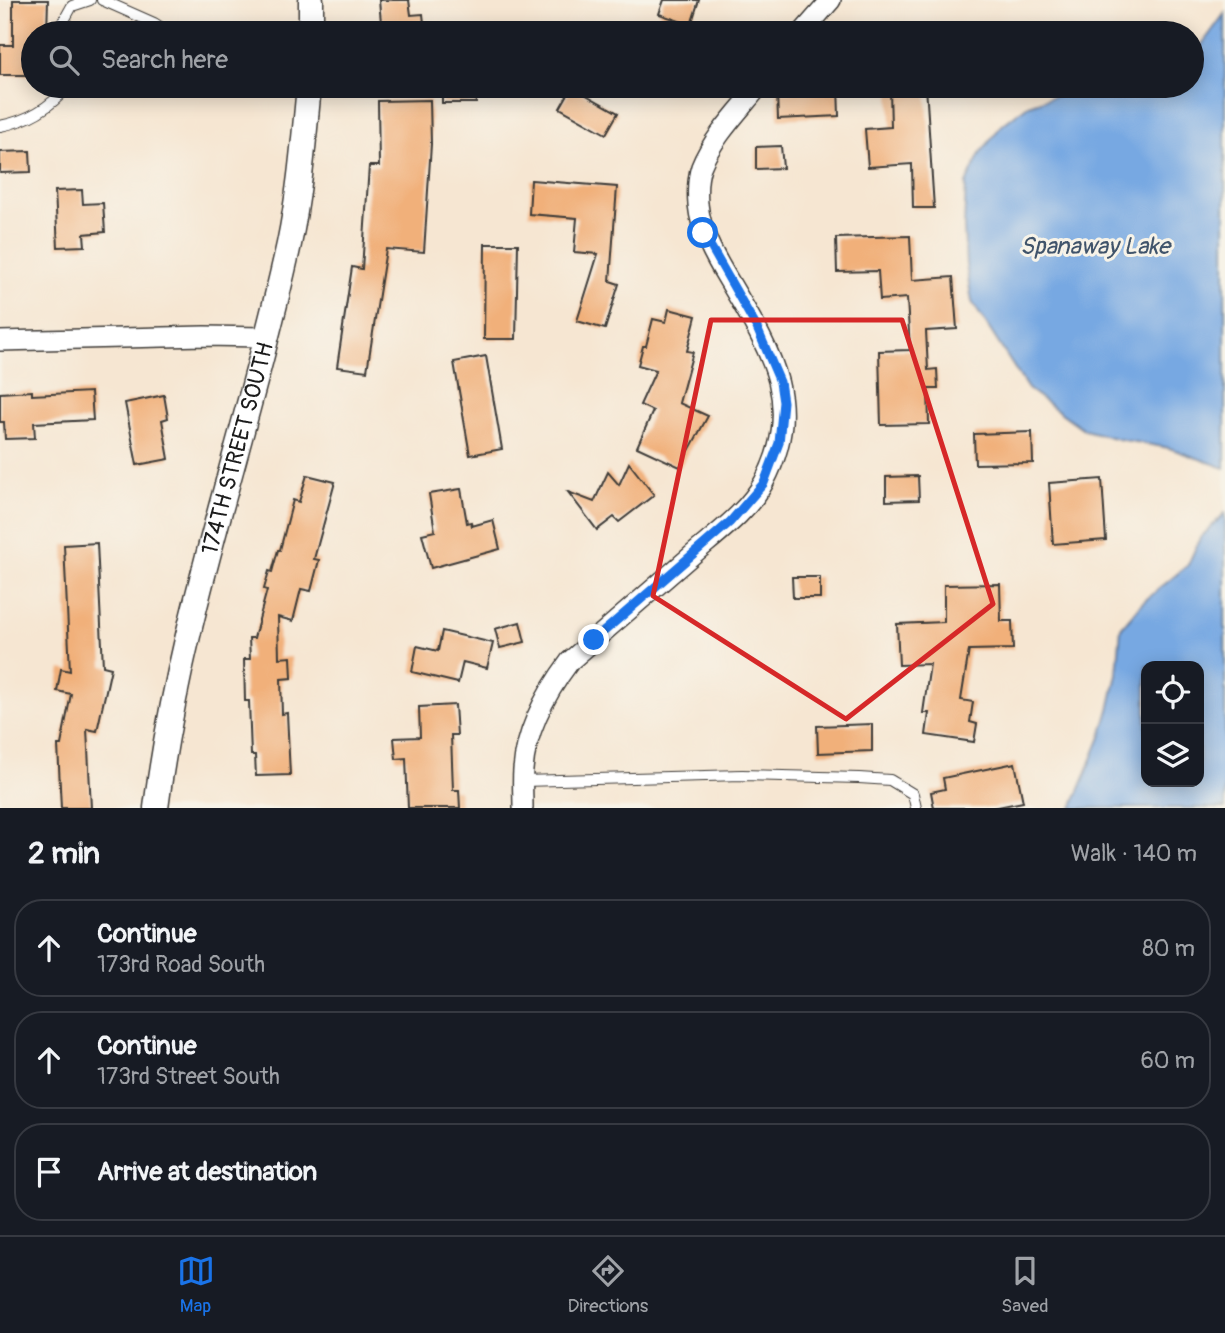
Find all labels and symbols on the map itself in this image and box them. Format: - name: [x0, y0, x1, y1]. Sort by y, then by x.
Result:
- route start: [687, 217, 718, 248]
- water label: Spanaway Lake: [1020, 232, 1172, 261]
- street label: 174TH STREET SOUTH: [195, 339, 280, 558]
- route end: [578, 624, 609, 655]

